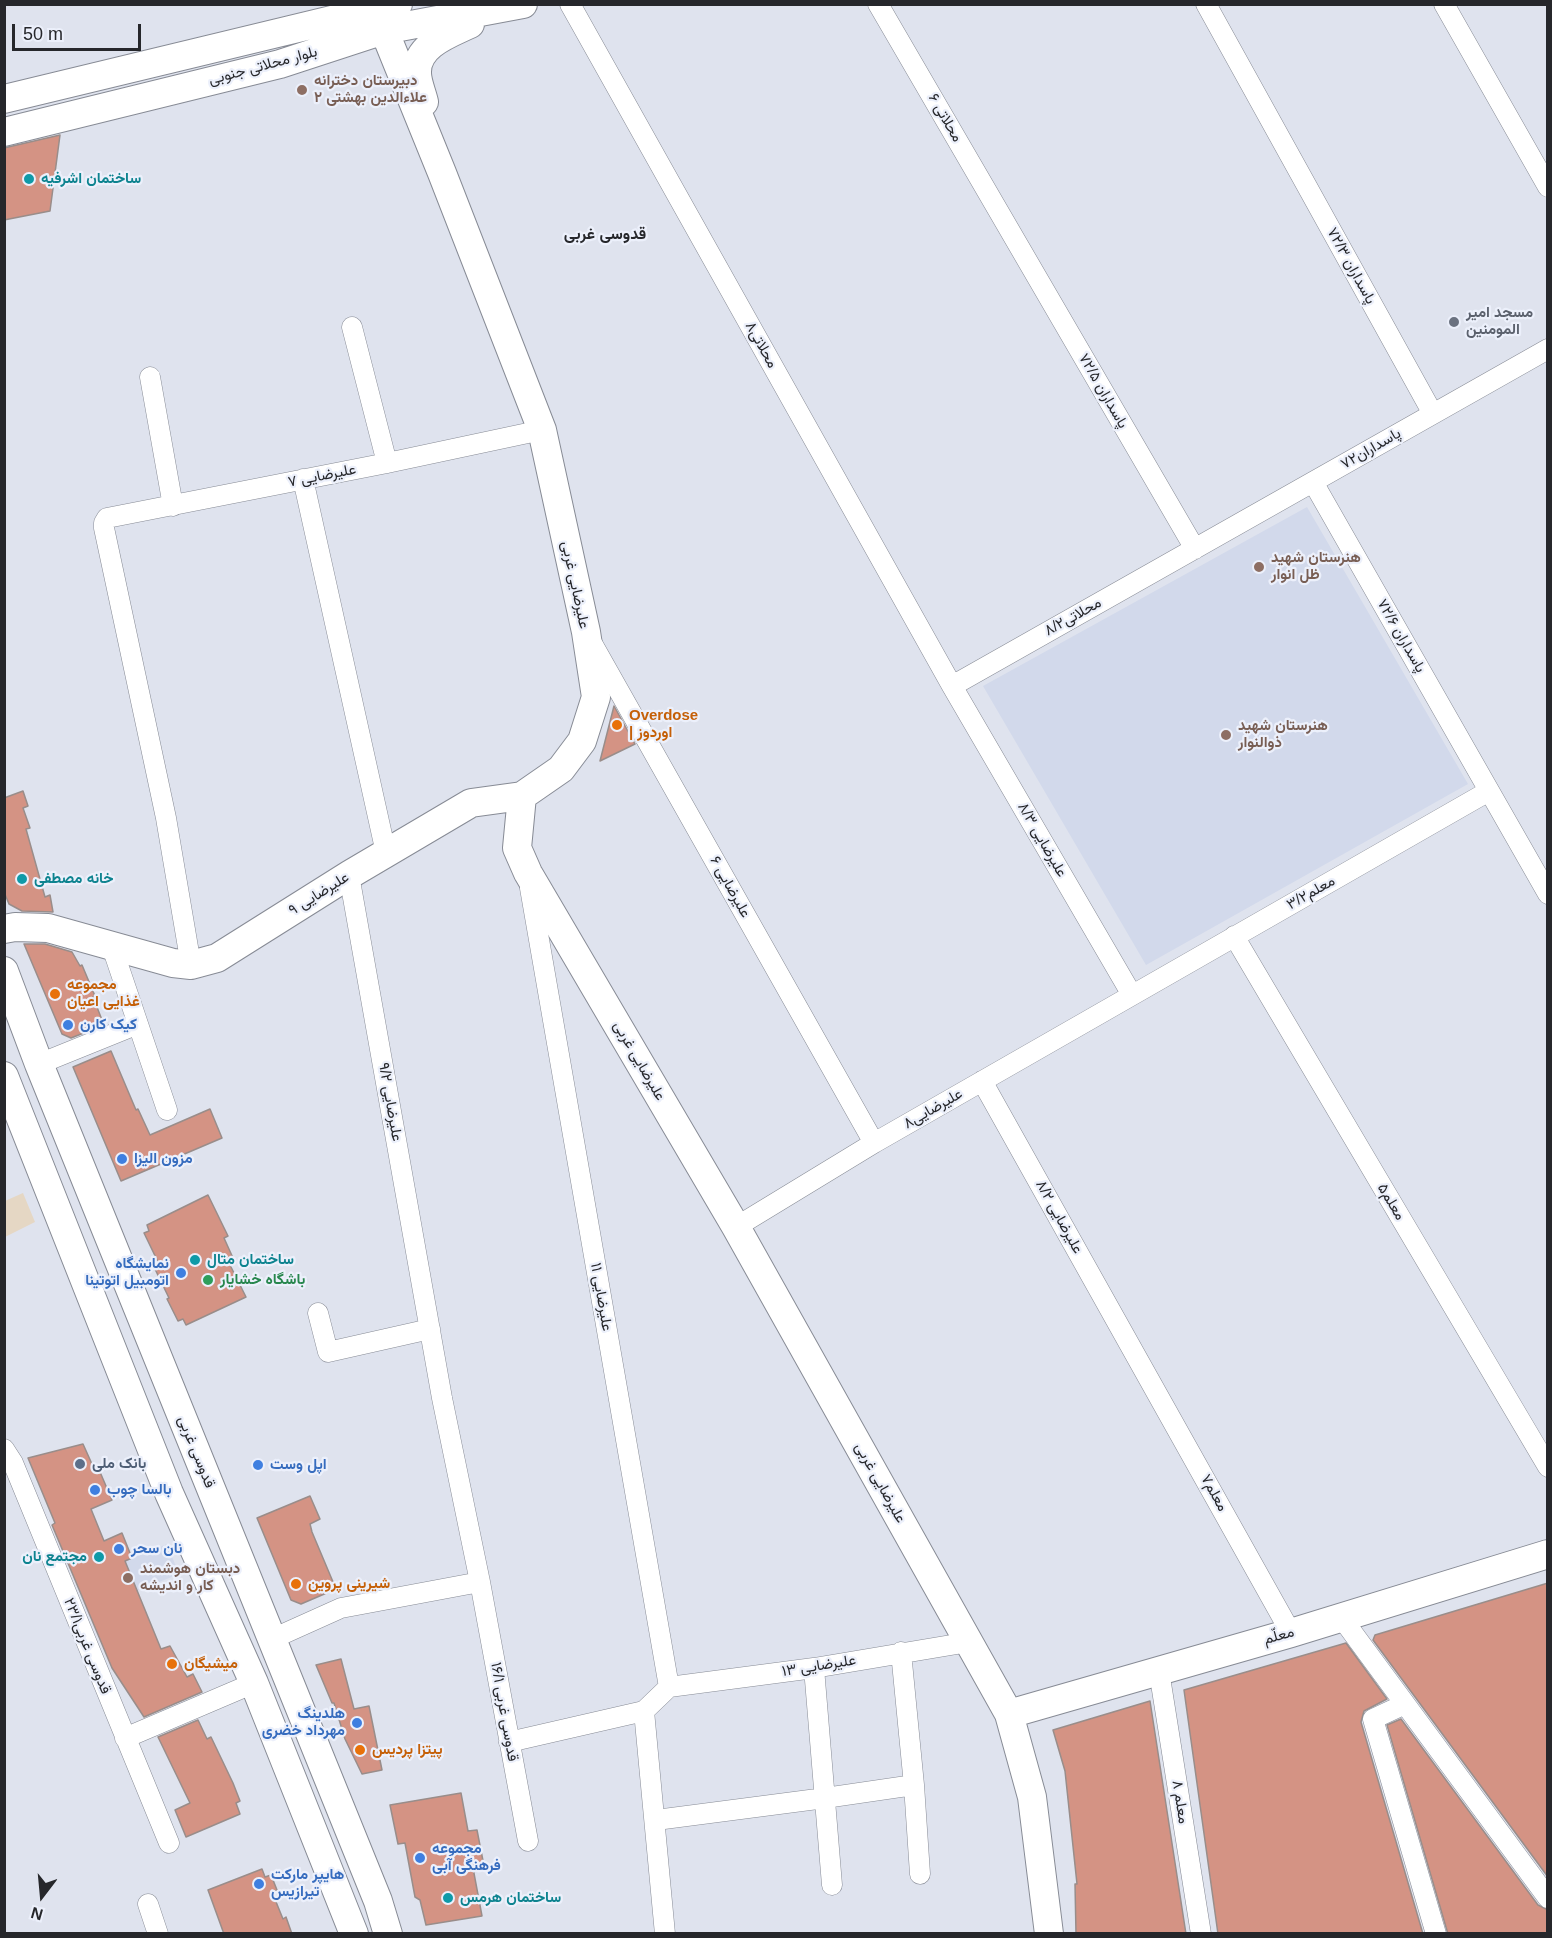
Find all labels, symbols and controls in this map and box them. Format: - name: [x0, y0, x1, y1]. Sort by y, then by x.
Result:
- scale bar: [15, 12, 144, 50]
- text: 50 m: [23, 24, 63, 44]
- street label: بلوار محلاتی جنوبی: [207, 43, 319, 89]
- place label: دبیرستان دخترانه علاءالدین بهشتی ۲: [314, 72, 427, 107]
- marker: دبیرستان دخترانه علاءالدین بهشتی ۲: [295, 83, 309, 97]
- street label: ۶ محلاتی: [924, 91, 966, 145]
- place label: ساختمان اشرفیه: [41, 170, 141, 188]
- marker: ساختمان اشرفیه: [22, 172, 36, 186]
- district label: قدوسی غربی: [564, 225, 646, 245]
- street label: ۷۲/۳ پاسداران: [1323, 225, 1379, 307]
- place label: مسجد امیر المومنین: [1466, 304, 1533, 339]
- marker: مسجد امیر المومنین: [1447, 315, 1461, 329]
- street label: محلاتی۸: [741, 319, 781, 371]
- street label: ۷۲/۵ پاسداران: [1074, 350, 1132, 432]
- street label: پاسداران۷۲: [1338, 425, 1404, 473]
- street label: ۷ علیرضایی: [286, 461, 358, 491]
- street label: علیرضایی غربی: [557, 540, 593, 630]
- place label: هنرستان شهید ظل انوار: [1271, 549, 1361, 584]
- marker: هنرستان شهید ظل انوار: [1252, 560, 1266, 574]
- street label: محلاتی۸/۲: [1041, 594, 1105, 640]
- street label: ۷۲/۶ پاسداران: [1373, 596, 1429, 676]
- place label: Overdose | اوردوز: [629, 707, 698, 742]
- place label: هنرستان شهید ذوالنوار: [1238, 717, 1328, 752]
- marker: Overdose | اوردوز: [610, 718, 624, 732]
- marker: هنرستان شهید ذوالنوار: [1219, 728, 1233, 742]
- street label: ۸/۳ علیرضایی: [1013, 799, 1071, 881]
- street label: ۶ علیرضایی: [706, 853, 754, 921]
- street label: ۹ علیرضایی: [286, 868, 352, 920]
- place label: خانه مصطفی: [34, 870, 113, 888]
- marker: خانه مصطفی: [15, 872, 29, 886]
- street label: معلم۳/۲: [1284, 872, 1338, 914]
- place label: مجموعه غذایی اعیان: [67, 976, 140, 1011]
- marker: مجموعه غذایی اعیان: [48, 987, 62, 1001]
- place label: کیک کارن: [80, 1016, 137, 1034]
- marker: کیک کارن: [61, 1018, 75, 1032]
- street label: علیرضایی غربی: [609, 1018, 669, 1104]
- street label: ۹/۲ علیرضایی: [374, 1061, 406, 1143]
- street label: علیرضایی۸: [900, 1085, 966, 1133]
- place label: مزون الیزا: [134, 1150, 193, 1168]
- marker: مزون الیزا: [115, 1152, 129, 1166]
- street label: علیرضایی ۸/۲: [1031, 1177, 1087, 1257]
- street label: معلم۵: [1373, 1180, 1409, 1224]
- place label: ساختمان متال: [207, 1251, 294, 1269]
- marker: ساختمان متال: [188, 1253, 202, 1267]
- place label: نمایشگاه اتومبیل اتوتینا: [85, 1255, 169, 1290]
- street label: ۱۱ علیرضایی: [586, 1262, 616, 1332]
- marker: نمایشگاه اتومبیل اتوتینا: [174, 1266, 188, 1280]
- place label: باشگاه خشایار: [220, 1271, 305, 1289]
- marker: باشگاه خشایار: [201, 1273, 215, 1287]
- street label: قدوسی غربی: [173, 1413, 219, 1491]
- street label: علیرضایی غربی: [851, 1440, 909, 1526]
- place label: بانک ملی: [92, 1455, 146, 1473]
- place label: اپل وست: [270, 1456, 327, 1474]
- marker: بانک ملی: [73, 1457, 87, 1471]
- marker: اپل وست: [251, 1458, 265, 1472]
- street label: معلم۷: [1197, 1471, 1231, 1515]
- place label: بالسا چوب: [107, 1481, 172, 1499]
- marker: بالسا چوب: [88, 1483, 102, 1497]
- place label: نان سحر: [131, 1540, 182, 1558]
- marker: نان سحر: [112, 1542, 126, 1556]
- place label: مجتمع نان: [22, 1548, 87, 1566]
- marker: مجتمع نان: [92, 1550, 106, 1564]
- place label: دبستان هوشمند کار و اندیشه: [140, 1560, 240, 1595]
- marker: دبستان هوشمند کار و اندیشه: [121, 1571, 135, 1585]
- place label: شیرینی پروین: [308, 1575, 390, 1593]
- marker: شیرینی پروین: [289, 1577, 303, 1591]
- street label: قدوسی غربی۲۳/۱: [60, 1595, 114, 1697]
- street label: معلّم: [1262, 1623, 1296, 1649]
- street label: ۱۳ علیرضایی: [781, 1651, 857, 1681]
- place label: میشیگان: [184, 1655, 238, 1673]
- marker: میشیگان: [165, 1657, 179, 1671]
- street label: ۱۶/۱ قدوسی غربی: [486, 1661, 522, 1763]
- place label: هلدینگ مهرداد خضری: [262, 1705, 345, 1740]
- marker: هلدینگ مهرداد خضری: [350, 1716, 364, 1730]
- place label: پیتزا پردیس: [372, 1741, 443, 1759]
- marker: پیتزا پردیس: [353, 1743, 367, 1757]
- street label: ۸ معلم: [1168, 1779, 1192, 1825]
- place label: مجموعه فرهنگی آبی: [432, 1840, 501, 1875]
- marker: مجموعه فرهنگی آبی: [413, 1851, 427, 1865]
- north arrow: [12, 1866, 72, 1926]
- place label: هایپر مارکت تیرازیس: [271, 1866, 344, 1901]
- marker: هایپر مارکت تیرازیس: [252, 1877, 266, 1891]
- place label: ساختمان هرمس: [460, 1889, 561, 1907]
- marker: ساختمان هرمس: [441, 1891, 455, 1905]
- text: N: [29, 1904, 45, 1924]

